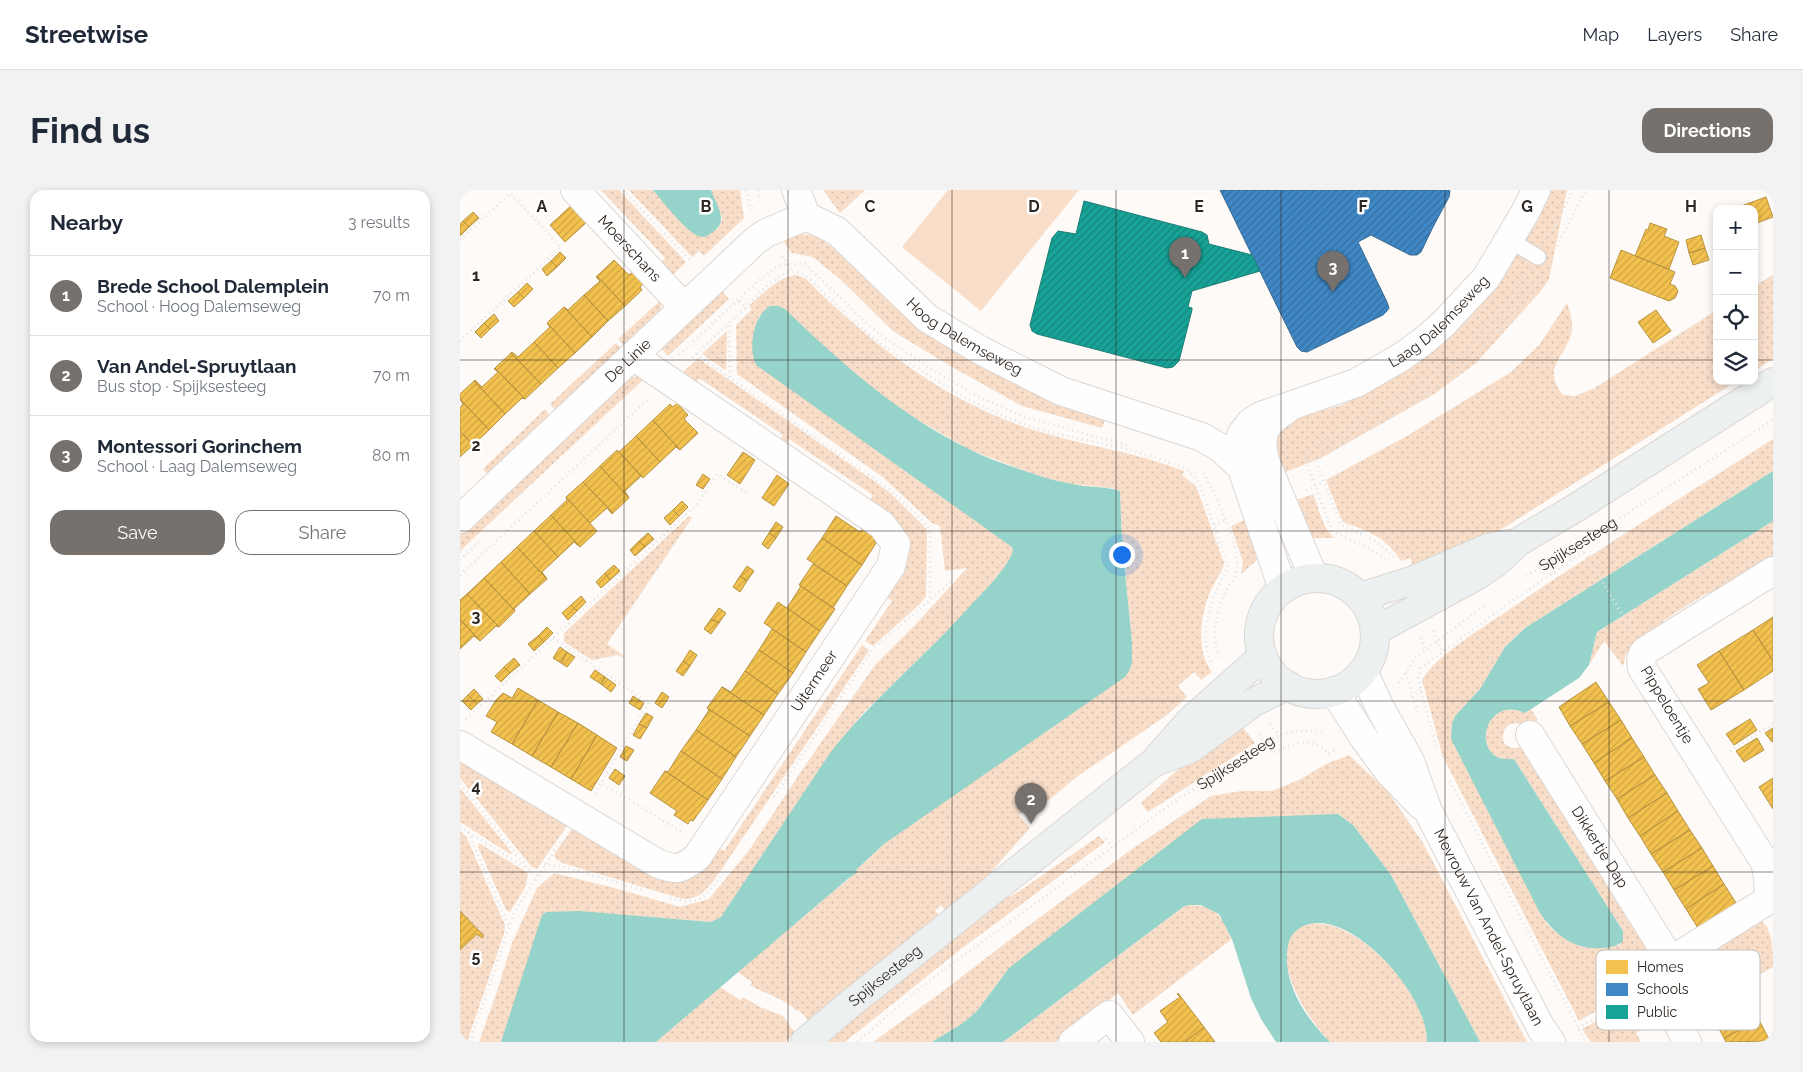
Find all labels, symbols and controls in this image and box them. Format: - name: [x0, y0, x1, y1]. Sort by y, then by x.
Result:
- text: Streetwise: [25, 20, 148, 49]
- text: Map: [1583, 24, 1619, 45]
- text: Layers: [1647, 24, 1702, 45]
- text: Share: [1730, 24, 1778, 45]
- button: Directions: [1642, 108, 1773, 153]
- text: Find us: [30, 110, 150, 151]
- text: A: [537, 197, 548, 216]
- text: B: [701, 197, 712, 216]
- text: C: [865, 197, 876, 216]
- text: D: [1028, 197, 1040, 216]
- text: E: [1194, 197, 1204, 216]
- text: F: [1358, 197, 1368, 216]
- text: G: [1521, 197, 1533, 216]
- text: H: [1685, 197, 1697, 216]
- map controls: [1713, 205, 1758, 385]
- button: +: [1713, 205, 1758, 250]
- text: Nearby: [50, 210, 123, 235]
- street label: Moerschans: [594, 211, 665, 286]
- text: 3 results: [348, 213, 410, 232]
- pin: 1: [1169, 237, 1201, 278]
- button: −: [1713, 250, 1758, 295]
- pin: 3: [1317, 251, 1349, 292]
- text: 1: [472, 266, 480, 285]
- street label: Laag Dalemseweg: [1385, 272, 1493, 371]
- text: Brede School Dalemplein: [97, 275, 329, 297]
- text: 1: [62, 286, 70, 305]
- text: 70 m: [373, 286, 410, 305]
- street label: Hoog Dalemseweg: [903, 294, 1025, 379]
- button: locate: [1713, 295, 1758, 340]
- text: School · Hoog Dalemseweg: [97, 297, 301, 316]
- street label: De Linie: [601, 335, 655, 386]
- button: layers: [1713, 340, 1758, 385]
- text: Van Andel-Spruytlaan: [97, 355, 297, 377]
- text: 2: [61, 366, 71, 385]
- text: 70 m: [373, 366, 410, 385]
- text: Bus stop · Spijksesteeg: [97, 377, 266, 396]
- text: Montessori Gorinchem: [97, 435, 302, 457]
- text: 2: [471, 436, 481, 455]
- text: 3: [62, 446, 70, 465]
- text: 80 m: [372, 446, 410, 465]
- text: School · Laag Dalemseweg: [97, 457, 297, 476]
- button: Save: [50, 510, 225, 555]
- button: Share: [235, 510, 410, 555]
- street label: Spijksesteeg: [1536, 513, 1620, 575]
- your location: [1109, 542, 1135, 568]
- text: 3: [472, 607, 481, 626]
- street label: Uitermeer: [787, 646, 842, 715]
- street label: Pippeloentje: [1637, 663, 1697, 747]
- street label: Spijksesteeg: [1194, 731, 1278, 794]
- text: 4: [471, 777, 481, 796]
- pin: 2: [1015, 783, 1047, 824]
- street label: Dikkertje Dap: [1568, 803, 1632, 891]
- street label: Mevrouw Van Andel-Spruytlaan: [1430, 826, 1547, 1029]
- street label: Spijksesteeg: [845, 941, 925, 1010]
- text: 5: [472, 947, 481, 966]
- legend: [1596, 950, 1760, 1030]
- text: Homes: [1637, 959, 1684, 975]
- text: Schools: [1637, 981, 1689, 997]
- text: Public: [1637, 1004, 1678, 1020]

